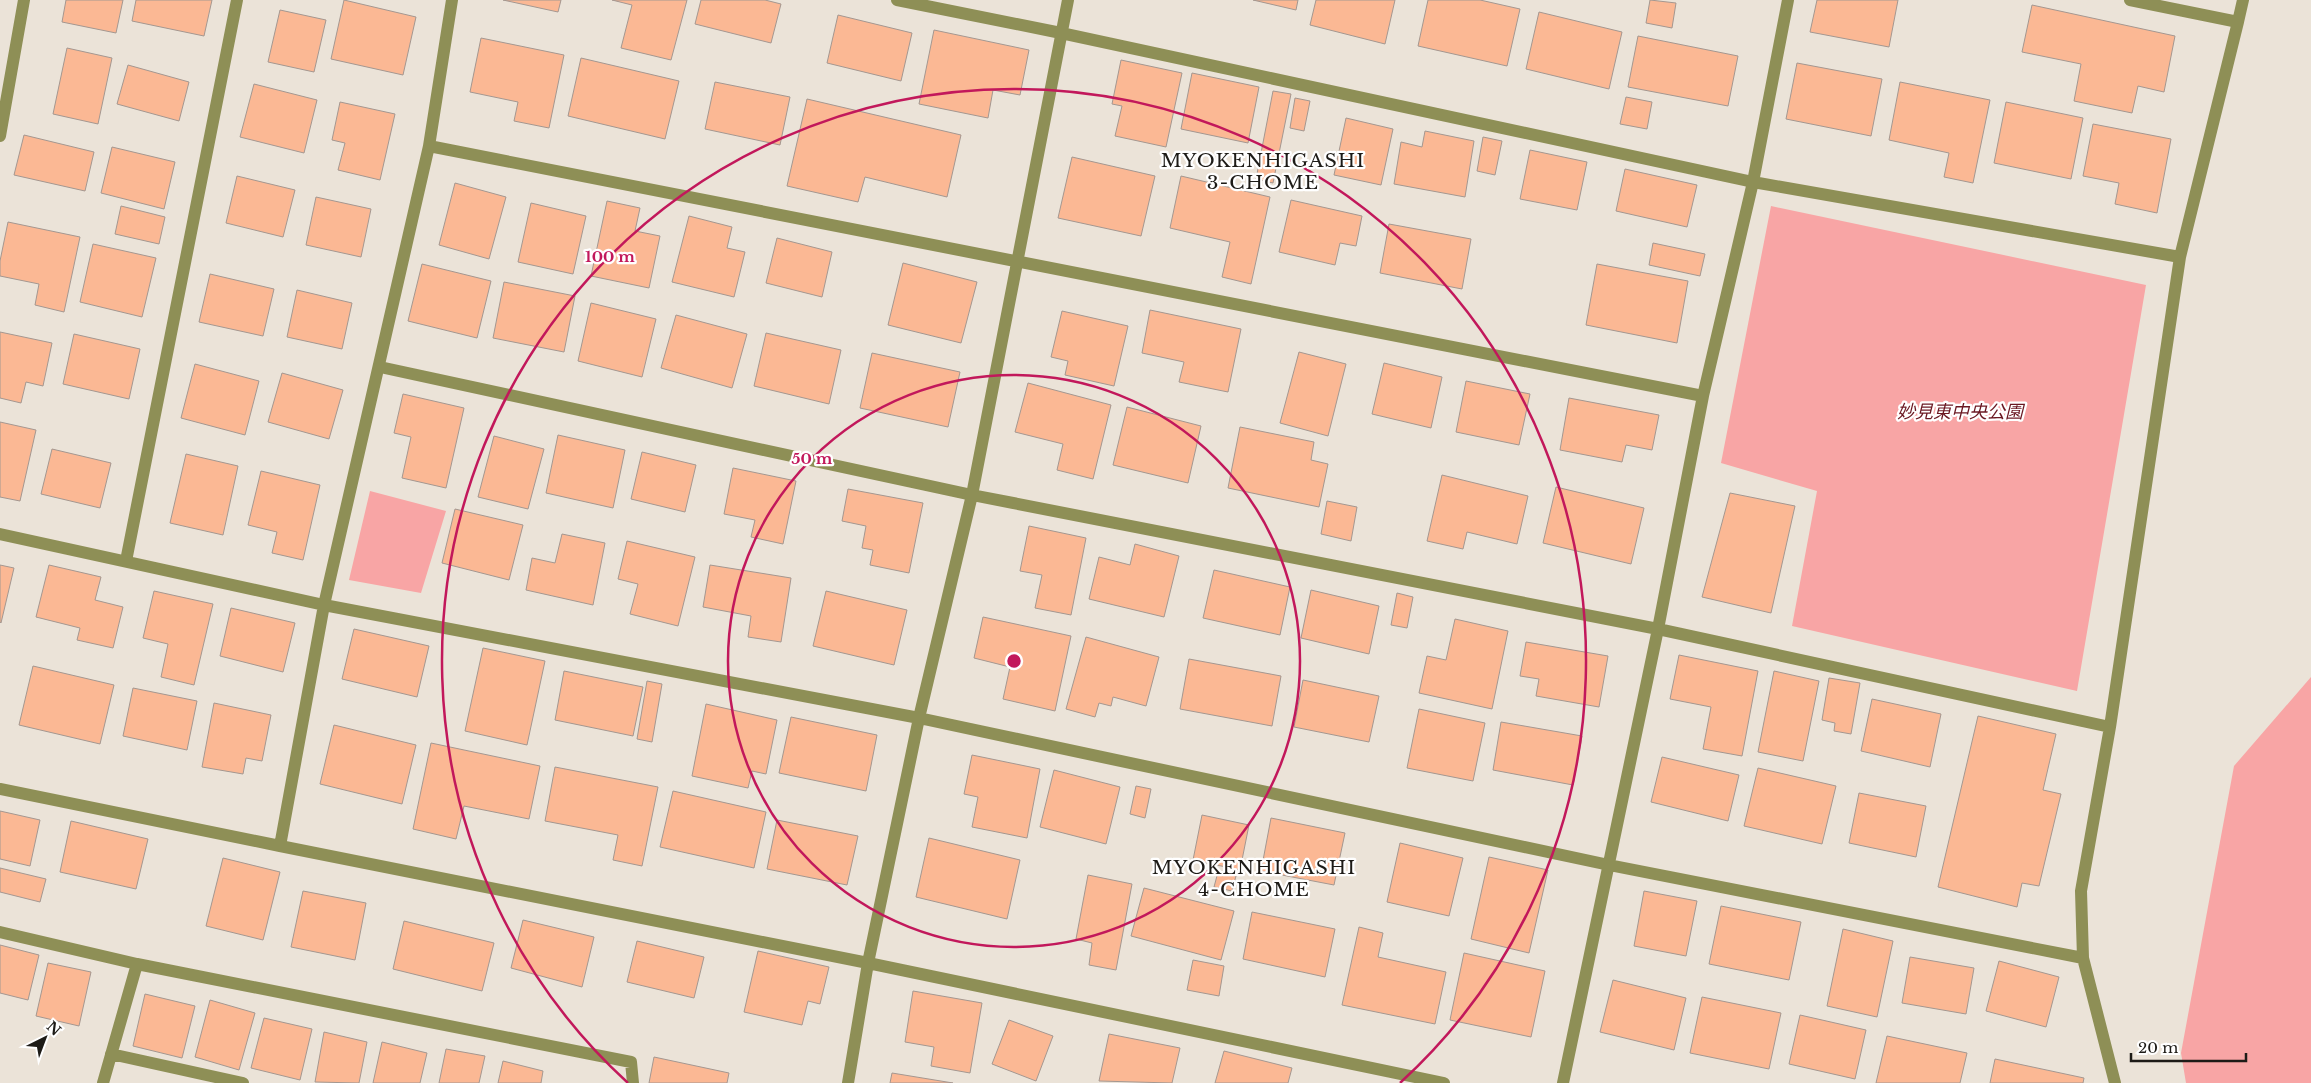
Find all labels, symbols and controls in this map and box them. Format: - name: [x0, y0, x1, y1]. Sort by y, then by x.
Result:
- district label: MYOKENHIGASHI 3-CHOME: [1161, 149, 1365, 194]
- text: 100 m: [585, 247, 635, 266]
- park label: 妙見東中央公園: [1897, 401, 2026, 423]
- text: 50 m: [792, 449, 833, 468]
- centre of rings: [1005, 652, 1023, 670]
- district label: MYOKENHIGASHI 4-CHOME: [1152, 856, 1356, 901]
- north arrow: [20, 1013, 70, 1063]
- text: N: [43, 1017, 65, 1039]
- scale bar: [2131, 1030, 2246, 1062]
- text: 20 m: [2138, 1038, 2178, 1057]

